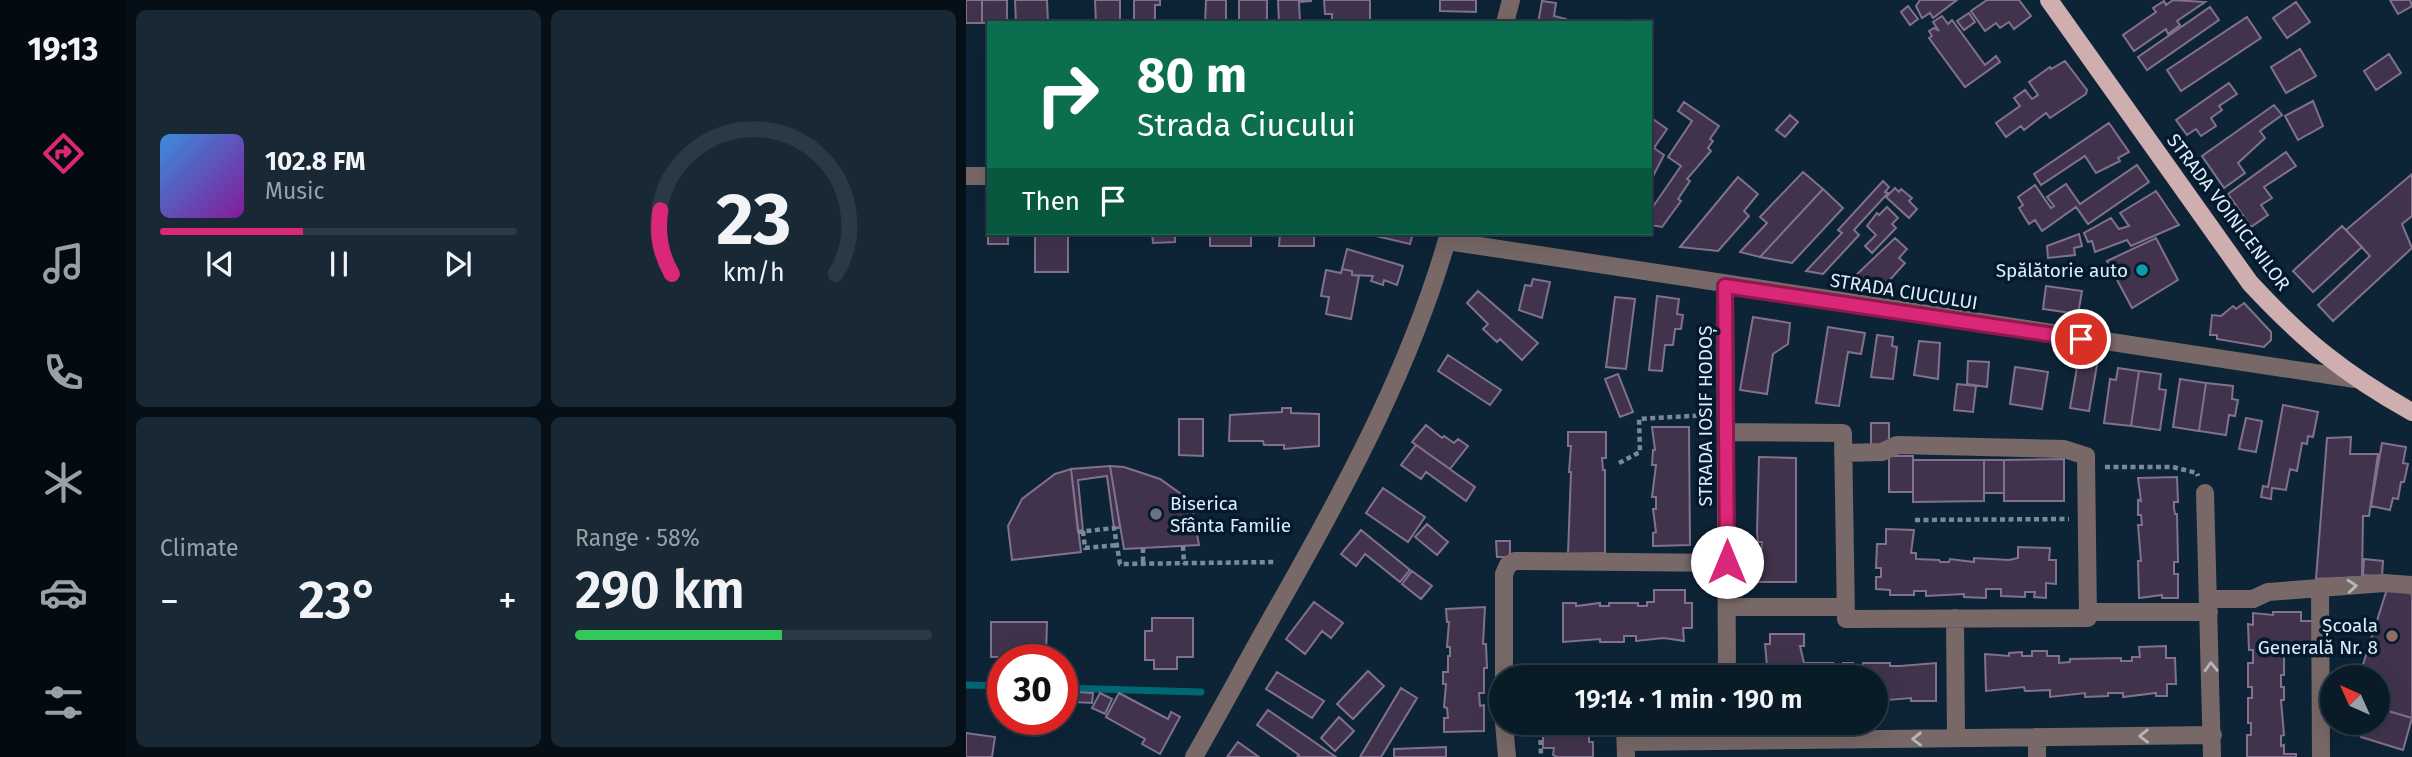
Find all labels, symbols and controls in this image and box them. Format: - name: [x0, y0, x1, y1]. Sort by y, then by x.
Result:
- text: 19:13: [28, 30, 98, 68]
- text: 80 m: [1137, 46, 1247, 105]
- icon: right: [1022, 49, 1113, 140]
- text: Strada Ciucului: [1137, 106, 1356, 144]
- icon: directions: [39, 129, 88, 178]
- street label: STRADA VOINICENILOR: [2162, 129, 2295, 296]
- text: 102.8 FM: [265, 146, 365, 177]
- text: Music: [265, 177, 325, 205]
- text: 23: [716, 177, 791, 264]
- icon: arrive: [1094, 182, 1132, 220]
- text: Then: [1022, 186, 1080, 217]
- icon: music: [39, 239, 88, 288]
- icon: previous: [201, 245, 239, 283]
- icon: pause: [320, 245, 358, 283]
- icon: next: [439, 245, 477, 283]
- text: km/h: [723, 258, 784, 288]
- place label: Spălătorie auto: [1996, 259, 2128, 282]
- marker: Spălătorie auto: [2134, 262, 2150, 278]
- street label: STRADA CIUCULUI: [1828, 268, 1979, 315]
- pin: [2051, 309, 2111, 369]
- icon: arrive: [2062, 320, 2100, 358]
- street label: STRADA IOSIF HODOȘ: [1694, 326, 1718, 507]
- icon: phone: [39, 348, 88, 397]
- icon: climate: [39, 458, 88, 507]
- place label: Biserica Sfânta Familie: [1170, 492, 1291, 537]
- marker: Biserica Sfânta Familie: [1148, 506, 1164, 522]
- text: Range · 58%: [575, 524, 700, 552]
- position arrow: [1690, 525, 1764, 599]
- text: Climate: [160, 534, 239, 562]
- text: 290 km: [575, 559, 745, 622]
- icon: car: [39, 568, 88, 617]
- text: 23°: [298, 569, 379, 632]
- text: −: [160, 578, 179, 624]
- text: +: [498, 578, 517, 624]
- one-way arrow: [2347, 579, 2358, 594]
- place label: Școala Generală Nr. 8: [2258, 614, 2378, 659]
- marker: Școala Generală Nr. 8: [2384, 628, 2400, 644]
- speed limit sign: 30: [987, 644, 1078, 735]
- one-way arrow: [2203, 661, 2218, 672]
- north arrow: [2320, 665, 2390, 735]
- map controls: [2320, 665, 2390, 735]
- icon: filters: [39, 678, 88, 727]
- text: 19:14 · 1 min · 190 m: [1574, 684, 1803, 715]
- one-way arrow: [2139, 728, 2150, 743]
- one-way arrow: [1911, 731, 1922, 747]

